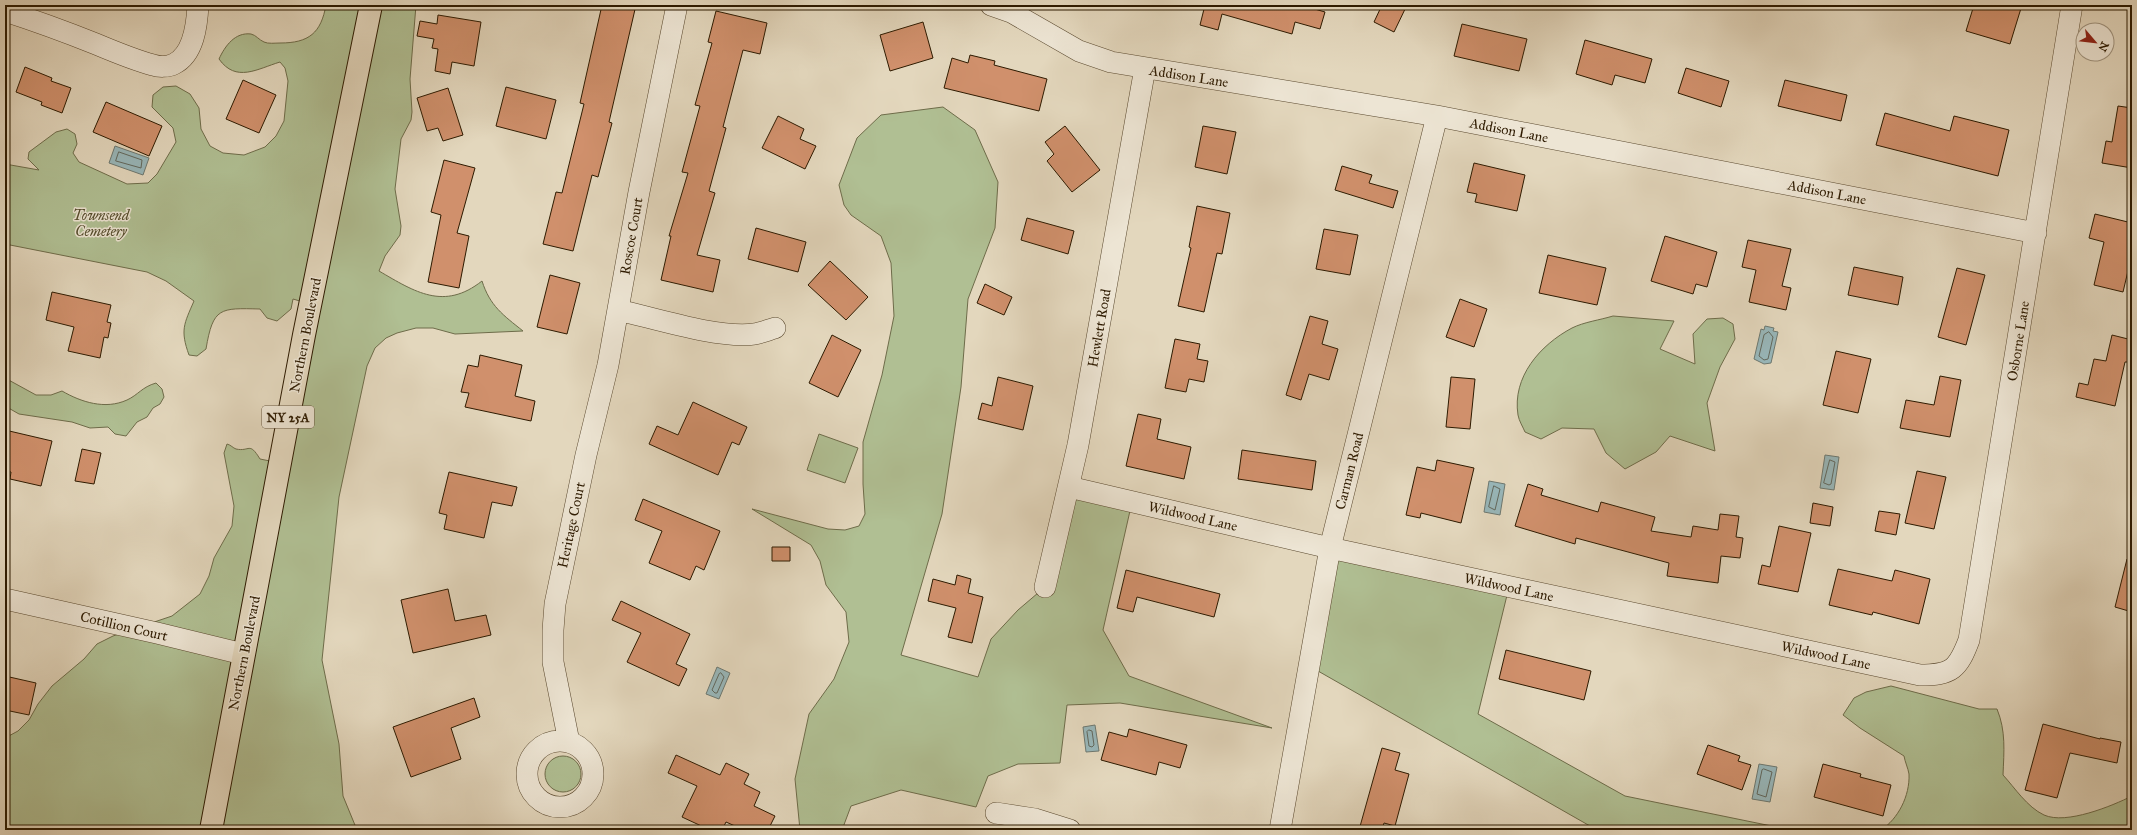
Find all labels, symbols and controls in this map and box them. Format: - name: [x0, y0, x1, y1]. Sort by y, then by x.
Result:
- north arrow: [2075, 22, 2115, 62]
- text: N: [2095, 39, 2111, 54]
- street label: Addison Lane: [1147, 62, 1230, 91]
- street label: Addison Lane: [1467, 114, 1550, 146]
- street label: Addison Lane: [1785, 176, 1868, 208]
- street label: Roscoe Court: [616, 196, 647, 276]
- park label: Townsend Cemetery: [73, 207, 131, 240]
- street label: Northern Boulevard: [286, 276, 325, 394]
- street label: Hewlett Road: [1084, 288, 1115, 369]
- street label: Osborne Lane: [2004, 300, 2033, 382]
- road number: NY 25A: [262, 406, 314, 428]
- street label: Carman Road: [1332, 431, 1367, 511]
- street label: Heritage Court: [554, 481, 589, 570]
- street label: Wildwood Lane: [1147, 498, 1239, 535]
- street label: Wildwood Lane: [1463, 570, 1555, 605]
- street label: Northern Boulevard: [225, 594, 264, 712]
- street label: Cotillion Court: [79, 608, 169, 645]
- street label: Wildwood Lane: [1780, 638, 1872, 673]

